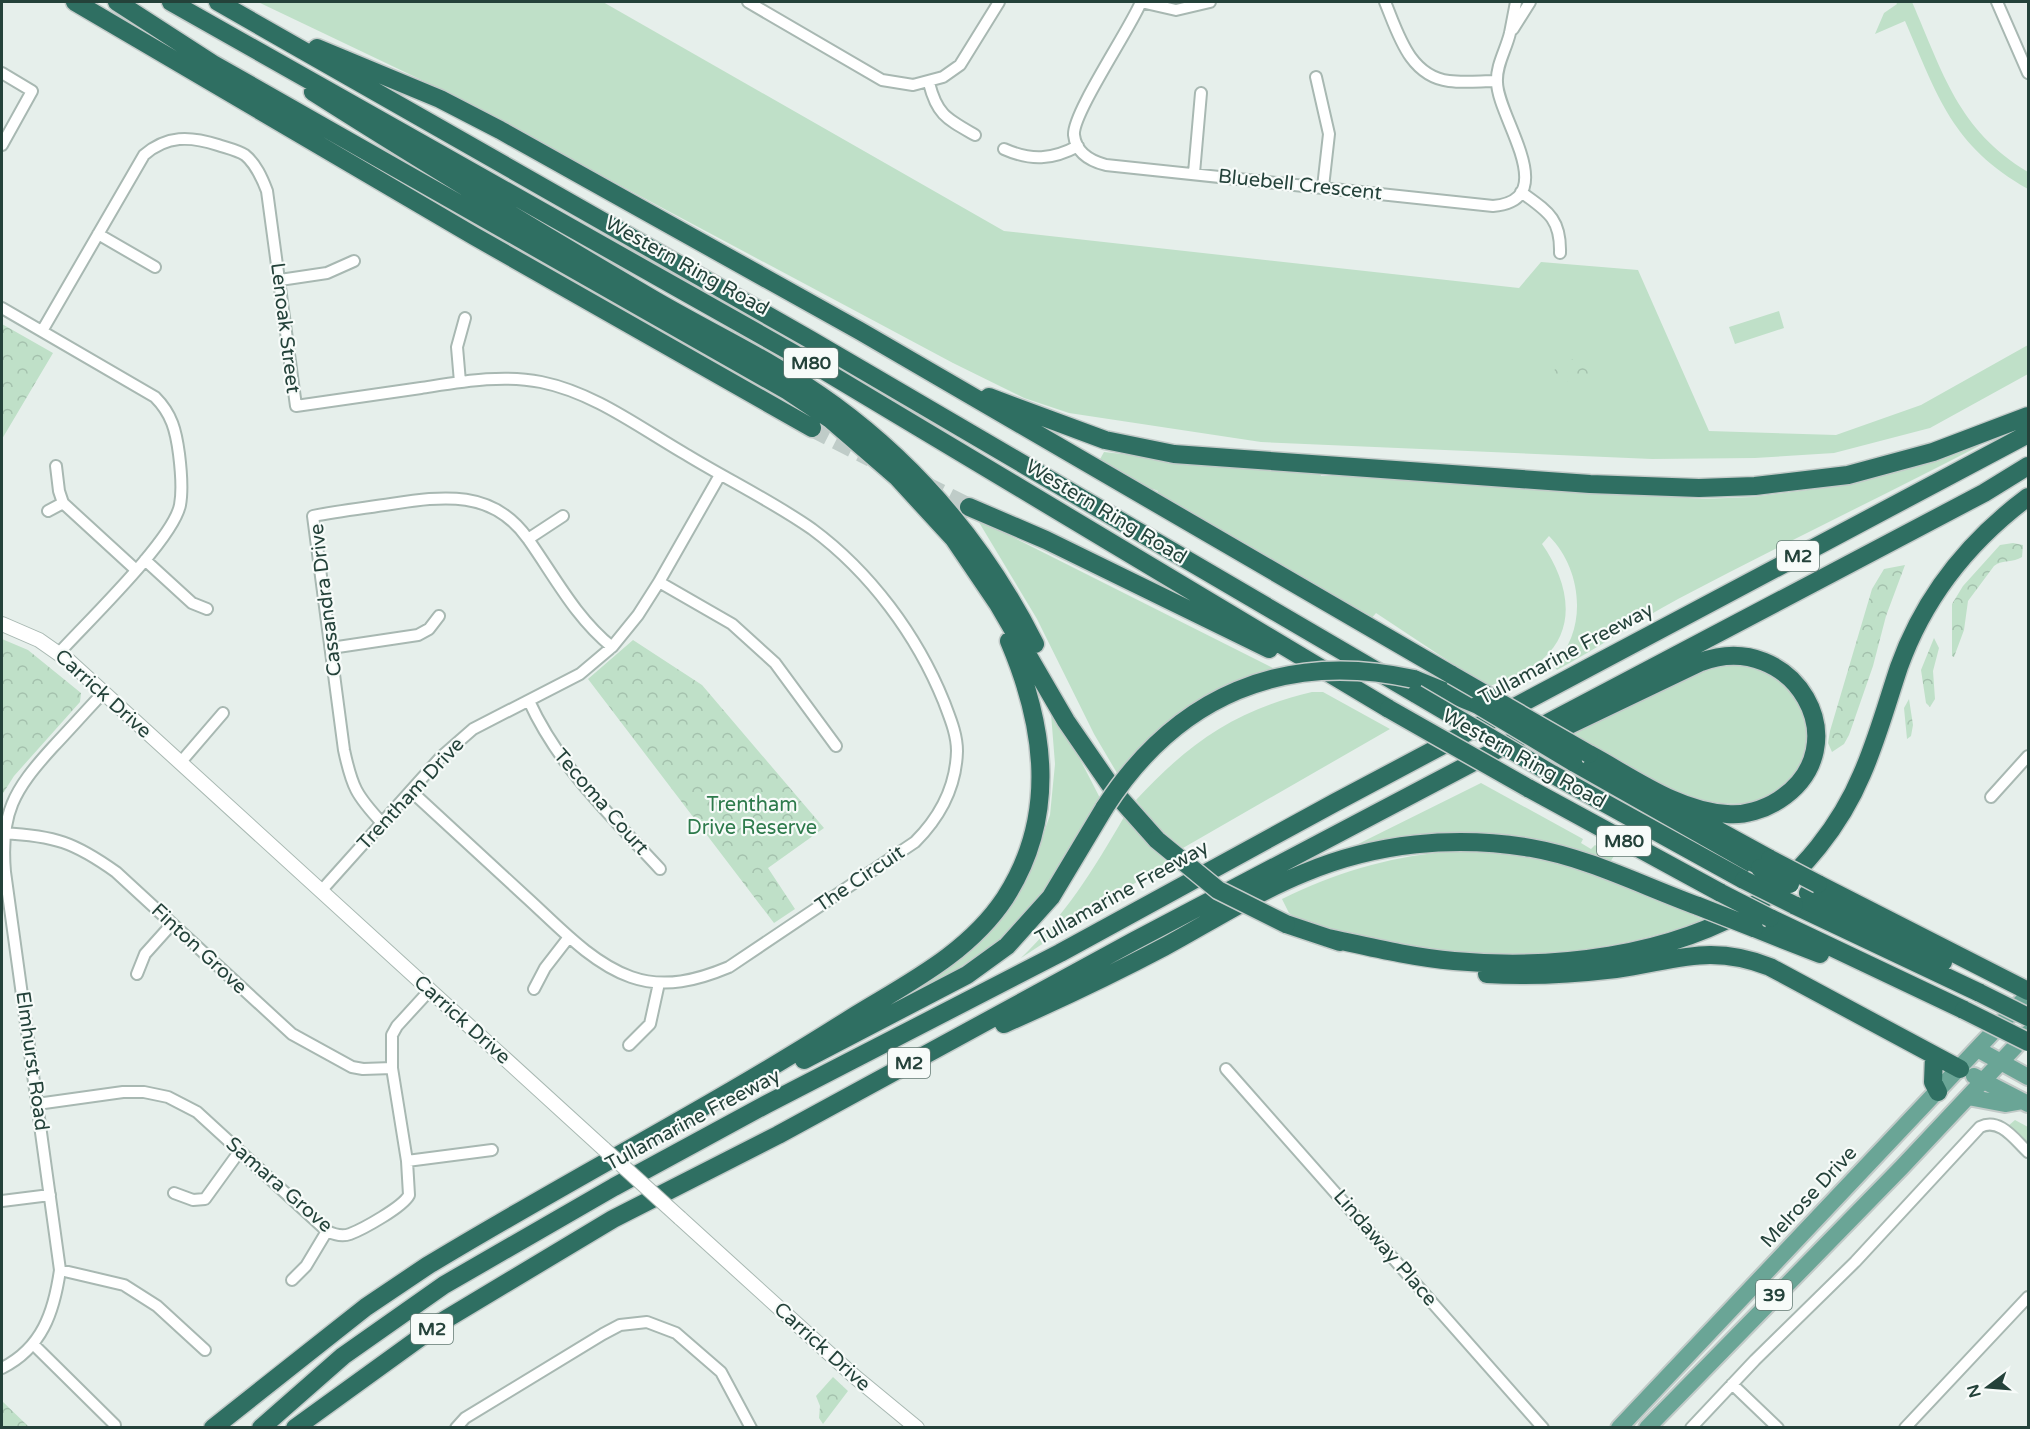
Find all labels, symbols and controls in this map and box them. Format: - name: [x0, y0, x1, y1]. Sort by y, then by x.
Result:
- street label: Bluebell Crescent: [1217, 164, 1384, 206]
- street label: Western Ring Road: [601, 211, 773, 321]
- street label: Lenoak Street: [265, 261, 305, 395]
- road number: M80: [784, 348, 838, 378]
- street label: Western Ring Road: [1021, 454, 1191, 570]
- street label: Cassandra Drive: [305, 522, 347, 678]
- road number: M2: [1777, 541, 1819, 571]
- street label: Tullamarine Freeway: [1475, 598, 1658, 710]
- street label: Carrick Drive: [50, 644, 156, 744]
- street label: Western Ring Road: [1438, 704, 1610, 814]
- street label: Trentham Drive: [353, 733, 469, 855]
- street label: Tecoma Court: [548, 744, 654, 860]
- park label: Trentham Drive Reserve: [687, 793, 817, 840]
- road number: M80: [1597, 826, 1651, 856]
- street label: Tullamarine Freeway: [1031, 835, 1213, 951]
- street label: The Circuit: [811, 840, 909, 918]
- street label: Finton Grove: [146, 899, 252, 999]
- street label: Carrick Drive: [409, 970, 515, 1070]
- street label: Elmhurst Road: [10, 990, 54, 1132]
- road number: M2: [888, 1048, 930, 1078]
- street label: Tullamarine Freeway: [602, 1064, 785, 1176]
- street label: Samara Grove: [221, 1132, 337, 1238]
- street label: Melrose Drive: [1756, 1141, 1862, 1253]
- street label: Lindaway Place: [1328, 1185, 1442, 1311]
- road number: 39: [1756, 1280, 1792, 1310]
- street label: Carrick Drive: [769, 1297, 875, 1397]
- road number: M2: [411, 1314, 453, 1344]
- north arrow: [1958, 1357, 2018, 1417]
- text: N: [1963, 1382, 1986, 1400]

